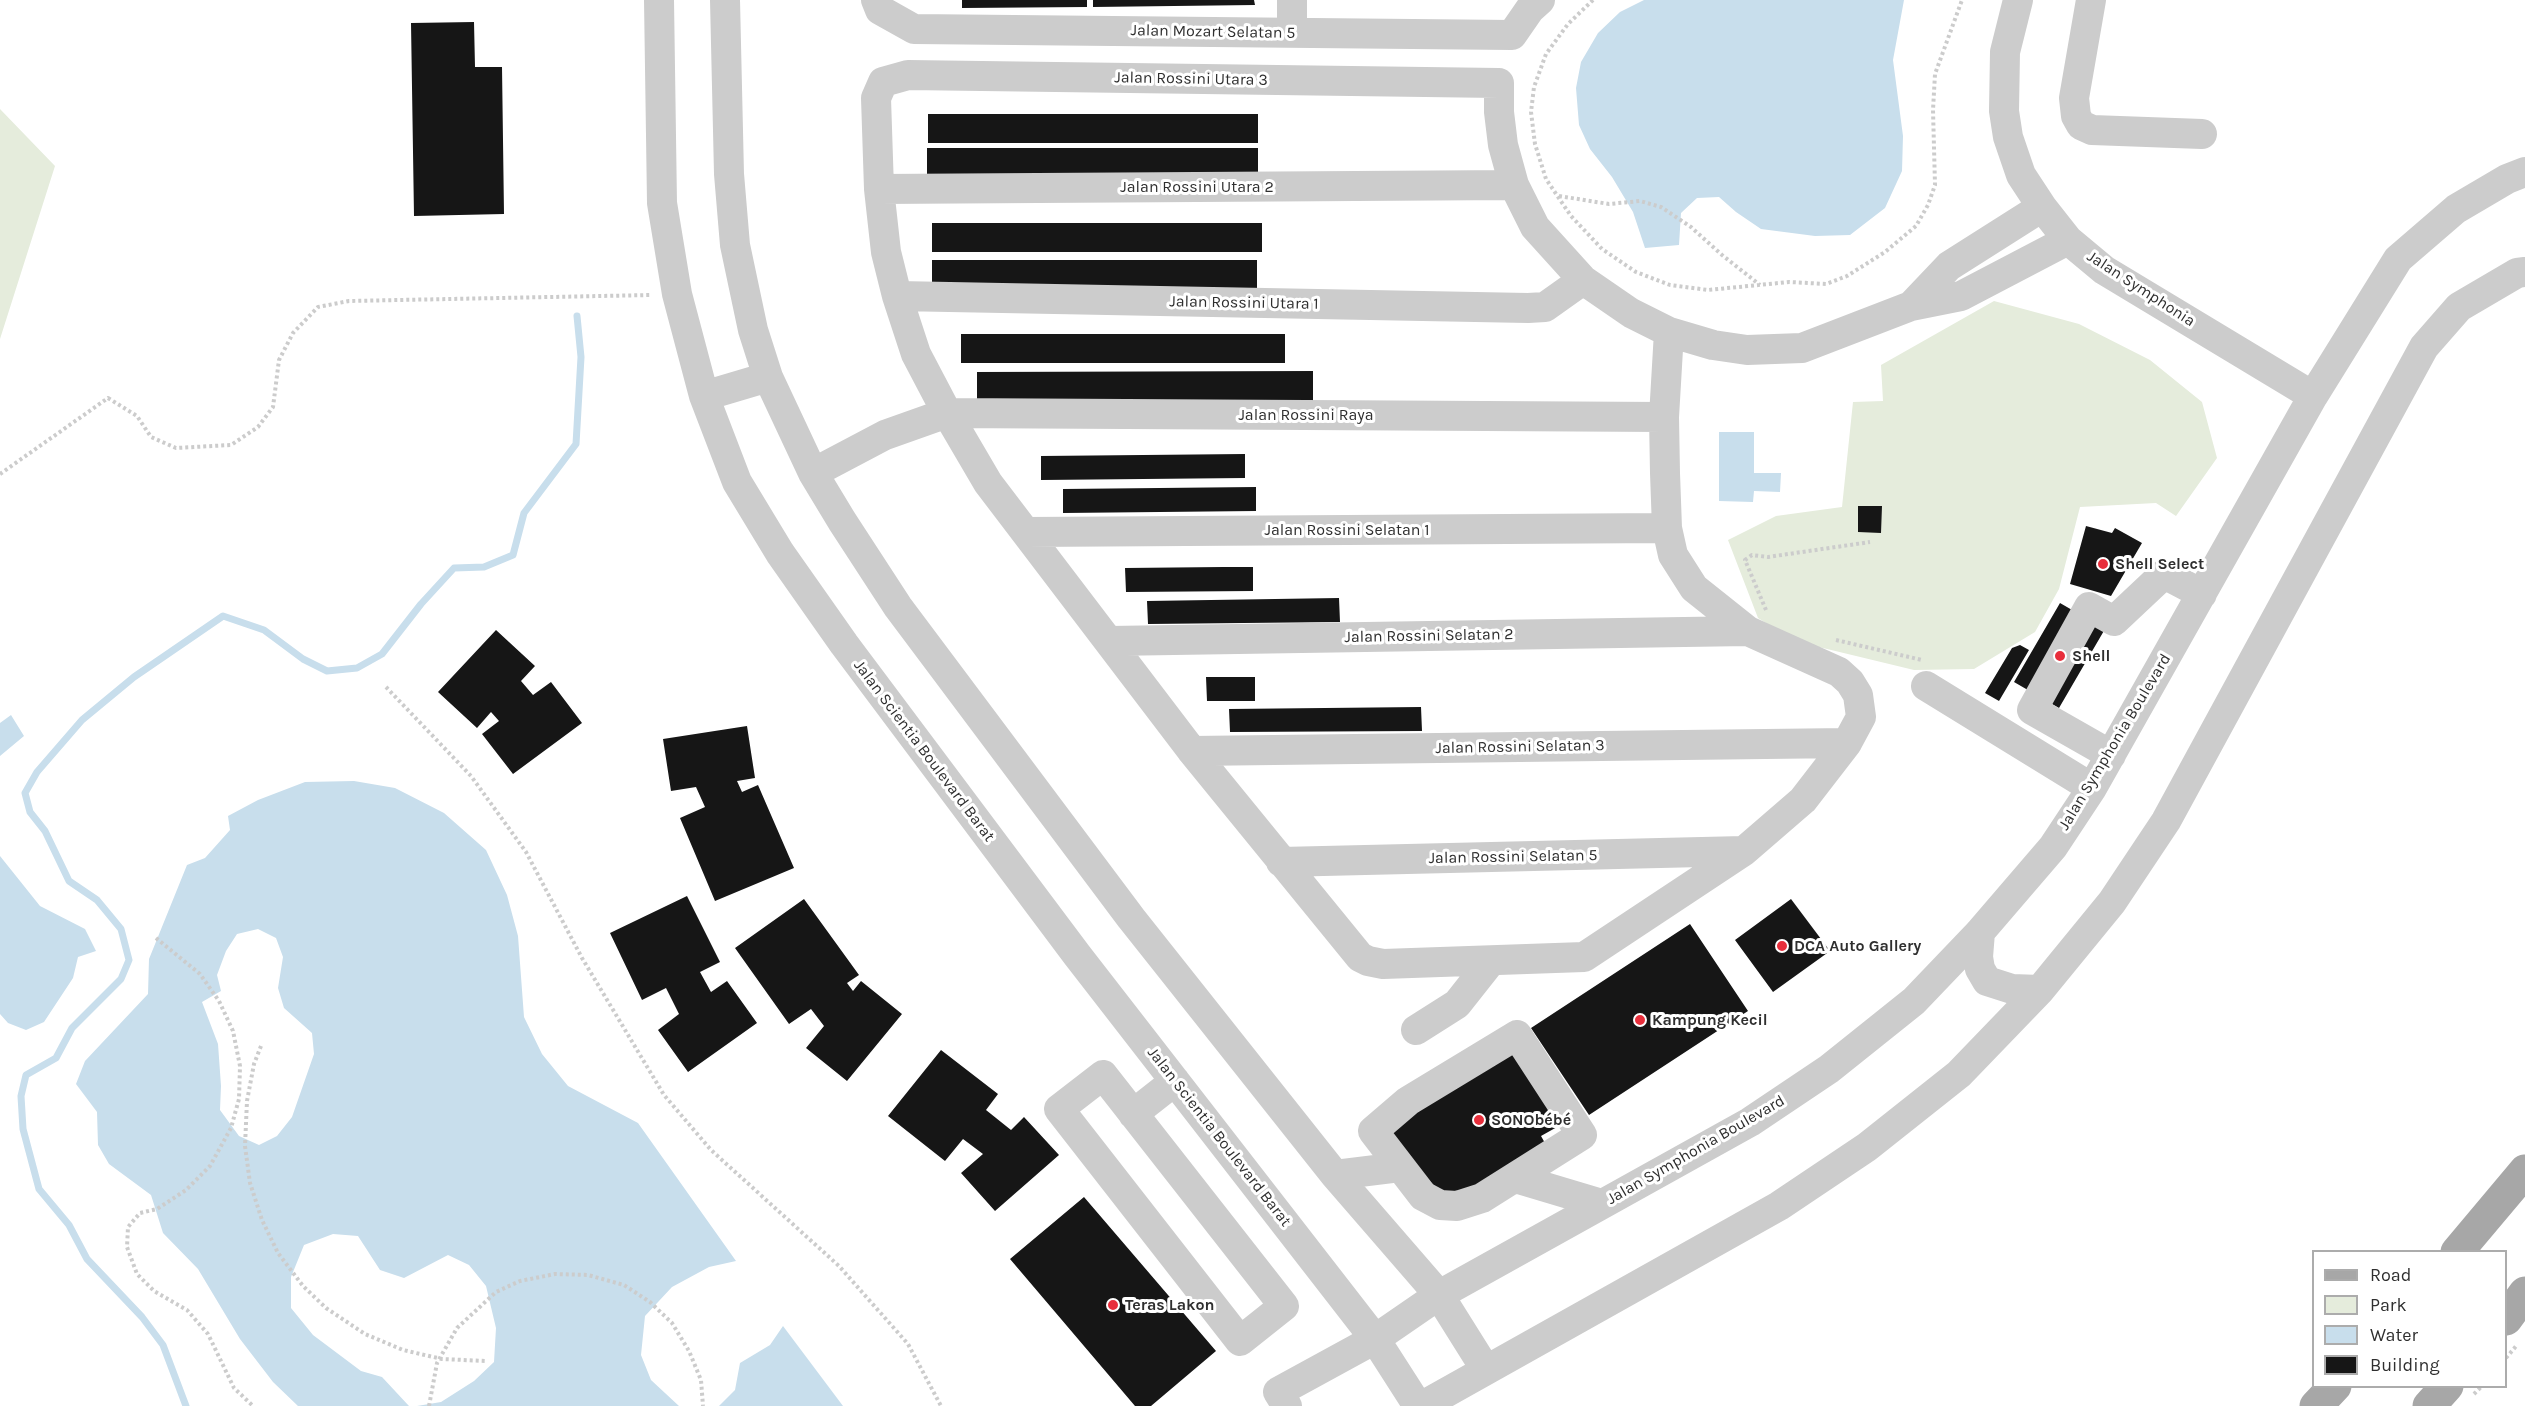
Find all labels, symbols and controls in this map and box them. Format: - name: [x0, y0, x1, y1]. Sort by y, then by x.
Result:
- street label: Jalan Mozart Selatan 5: [1130, 21, 1296, 43]
- street label: Jalan Rossini Utara 3: [1114, 68, 1268, 90]
- street label: Jalan Rossini Utara 2: [1120, 177, 1274, 197]
- street label: Jalan Symphonia: [2083, 247, 2199, 331]
- street label: Jalan Rossini Utara 1: [1169, 292, 1319, 314]
- street label: Jalan Rossini Raya: [1238, 405, 1374, 425]
- street label: Jalan Rossini Selatan 1: [1264, 520, 1430, 540]
- place label: Shell Select: [2115, 554, 2204, 574]
- marker: Shell Select: [2096, 557, 2110, 571]
- street label: Jalan Rossini Selatan 2: [1344, 625, 1514, 647]
- place label: Shell: [2072, 646, 2110, 666]
- marker: Shell: [2053, 649, 2067, 663]
- street label: Jalan Symphonia Boulevard: [2055, 650, 2175, 834]
- street label: Jalan Scientia Boulevard Barat: [849, 656, 999, 846]
- street label: Jalan Rossini Selatan 3: [1435, 736, 1605, 758]
- street label: Jalan Rossini Selatan 5: [1428, 846, 1598, 868]
- place label: DCA Auto Gallery: [1794, 936, 1921, 956]
- marker: DCA Auto Gallery: [1775, 939, 1789, 953]
- place label: Kampung Kecil: [1652, 1010, 1768, 1030]
- marker: Kampung Kecil: [1633, 1013, 1647, 1027]
- street label: Jalan Scientia Boulevard Barat: [1143, 1043, 1295, 1231]
- street label: Jalan Symphonia Boulevard: [1604, 1091, 1788, 1209]
- place label: SONObébé: [1491, 1110, 1571, 1130]
- marker: SONObébé: [1472, 1113, 1486, 1127]
- legend: [2312, 1250, 2507, 1388]
- text: Road: [2370, 1264, 2411, 1286]
- text: Park: [2370, 1294, 2407, 1316]
- place label: Teras Lakon: [1125, 1295, 1215, 1315]
- marker: Teras Lakon: [1106, 1298, 1120, 1312]
- text: Water: [2370, 1324, 2418, 1346]
- text: Building: [2370, 1354, 2440, 1376]

